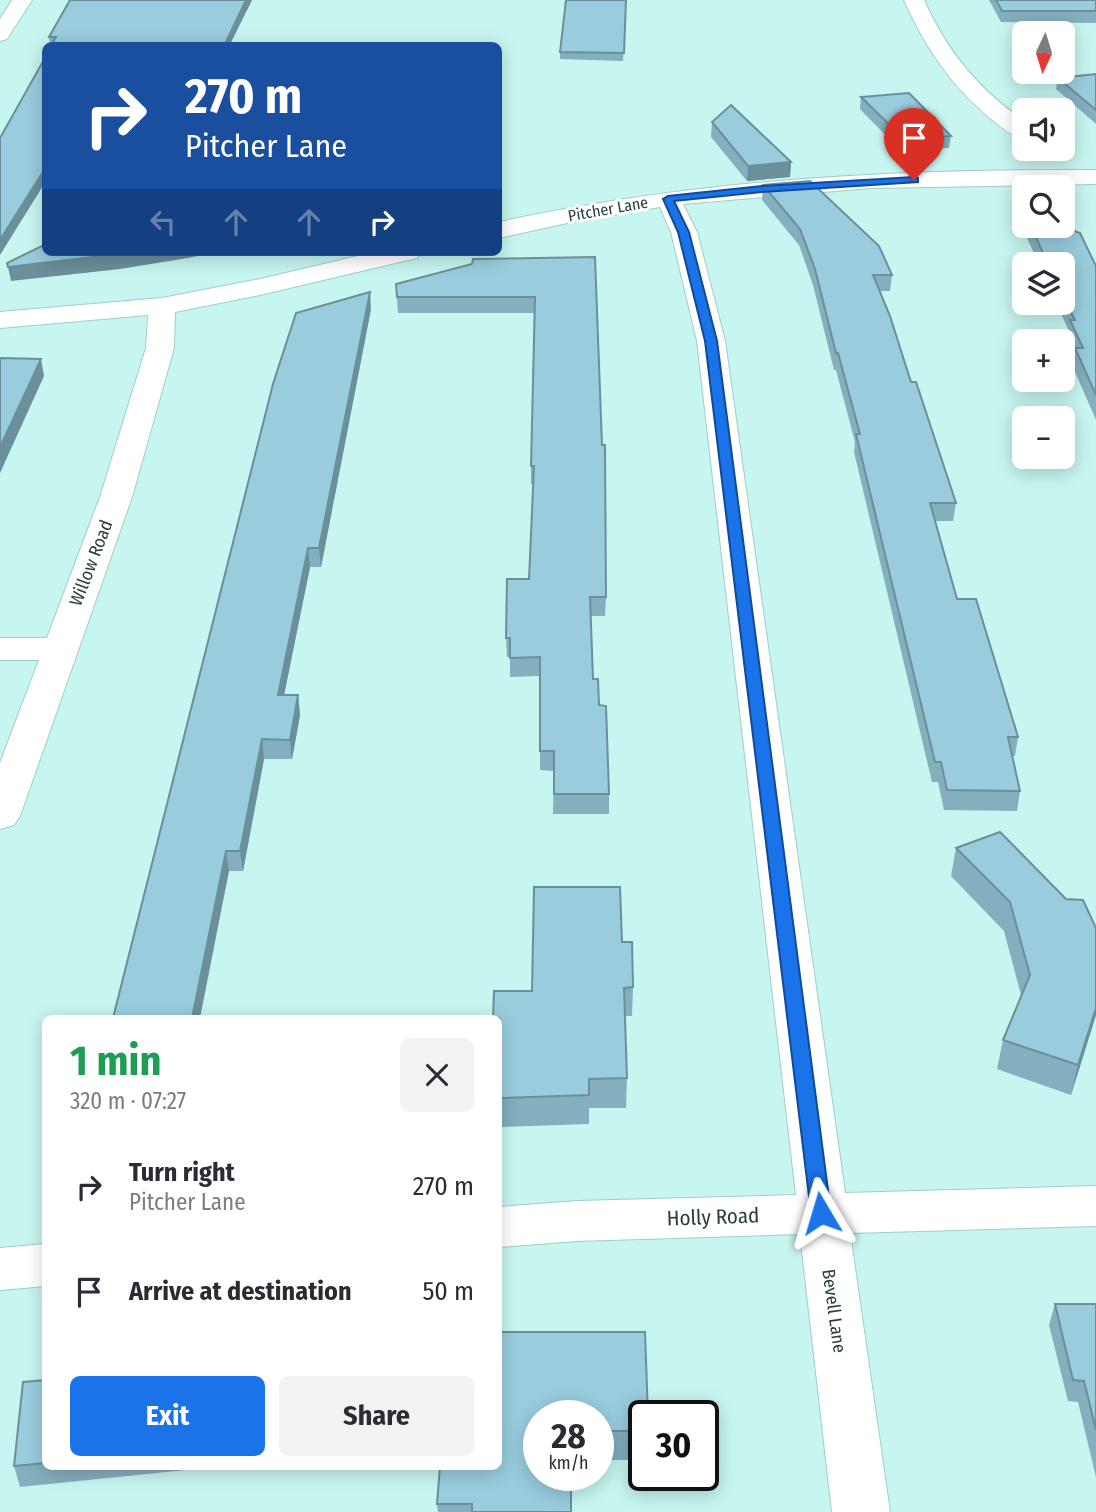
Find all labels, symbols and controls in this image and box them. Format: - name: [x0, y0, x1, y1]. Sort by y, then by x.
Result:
- north arrow: [1012, 21, 1074, 84]
- map controls: [1012, 21, 1075, 469]
- text: 270 m: [185, 67, 302, 126]
- icon: right: [70, 70, 161, 161]
- button: sound: [1012, 98, 1075, 161]
- pin: [884, 108, 944, 180]
- icon: arrive: [895, 119, 933, 157]
- text: Pitcher Lane: [185, 127, 347, 165]
- button: search: [1012, 175, 1075, 238]
- street label: Pitcher Lane: [566, 193, 650, 225]
- icon: left: [144, 203, 182, 241]
- icon: ahead: [217, 203, 255, 241]
- icon: ahead: [290, 203, 328, 241]
- icon: right: [363, 203, 401, 241]
- button: layers: [1012, 252, 1075, 315]
- button: +: [1012, 329, 1075, 392]
- button: −: [1012, 406, 1075, 469]
- street label: Willow Road: [65, 517, 117, 609]
- text: 1 min: [70, 1036, 161, 1086]
- button: close: [400, 1038, 474, 1112]
- text: 320 m · 07:27: [70, 1087, 186, 1115]
- text: Turn right: [129, 1157, 235, 1188]
- icon: right: [70, 1168, 108, 1206]
- text: 270 m: [413, 1171, 474, 1202]
- position arrow: [784, 1176, 858, 1250]
- text: Pitcher Lane: [129, 1188, 246, 1216]
- street label: Holly Road: [666, 1202, 760, 1232]
- street label: Bevell Lane: [817, 1268, 851, 1354]
- icon: arrive: [70, 1273, 108, 1311]
- text: Arrive at destination: [129, 1276, 352, 1307]
- text: 50 m: [422, 1276, 474, 1307]
- button: Exit: [70, 1376, 265, 1456]
- button: Share: [279, 1376, 474, 1456]
- speed limit sign: 30: [628, 1400, 719, 1491]
- text: 28: [551, 1415, 586, 1457]
- text: km/h: [548, 1452, 589, 1474]

